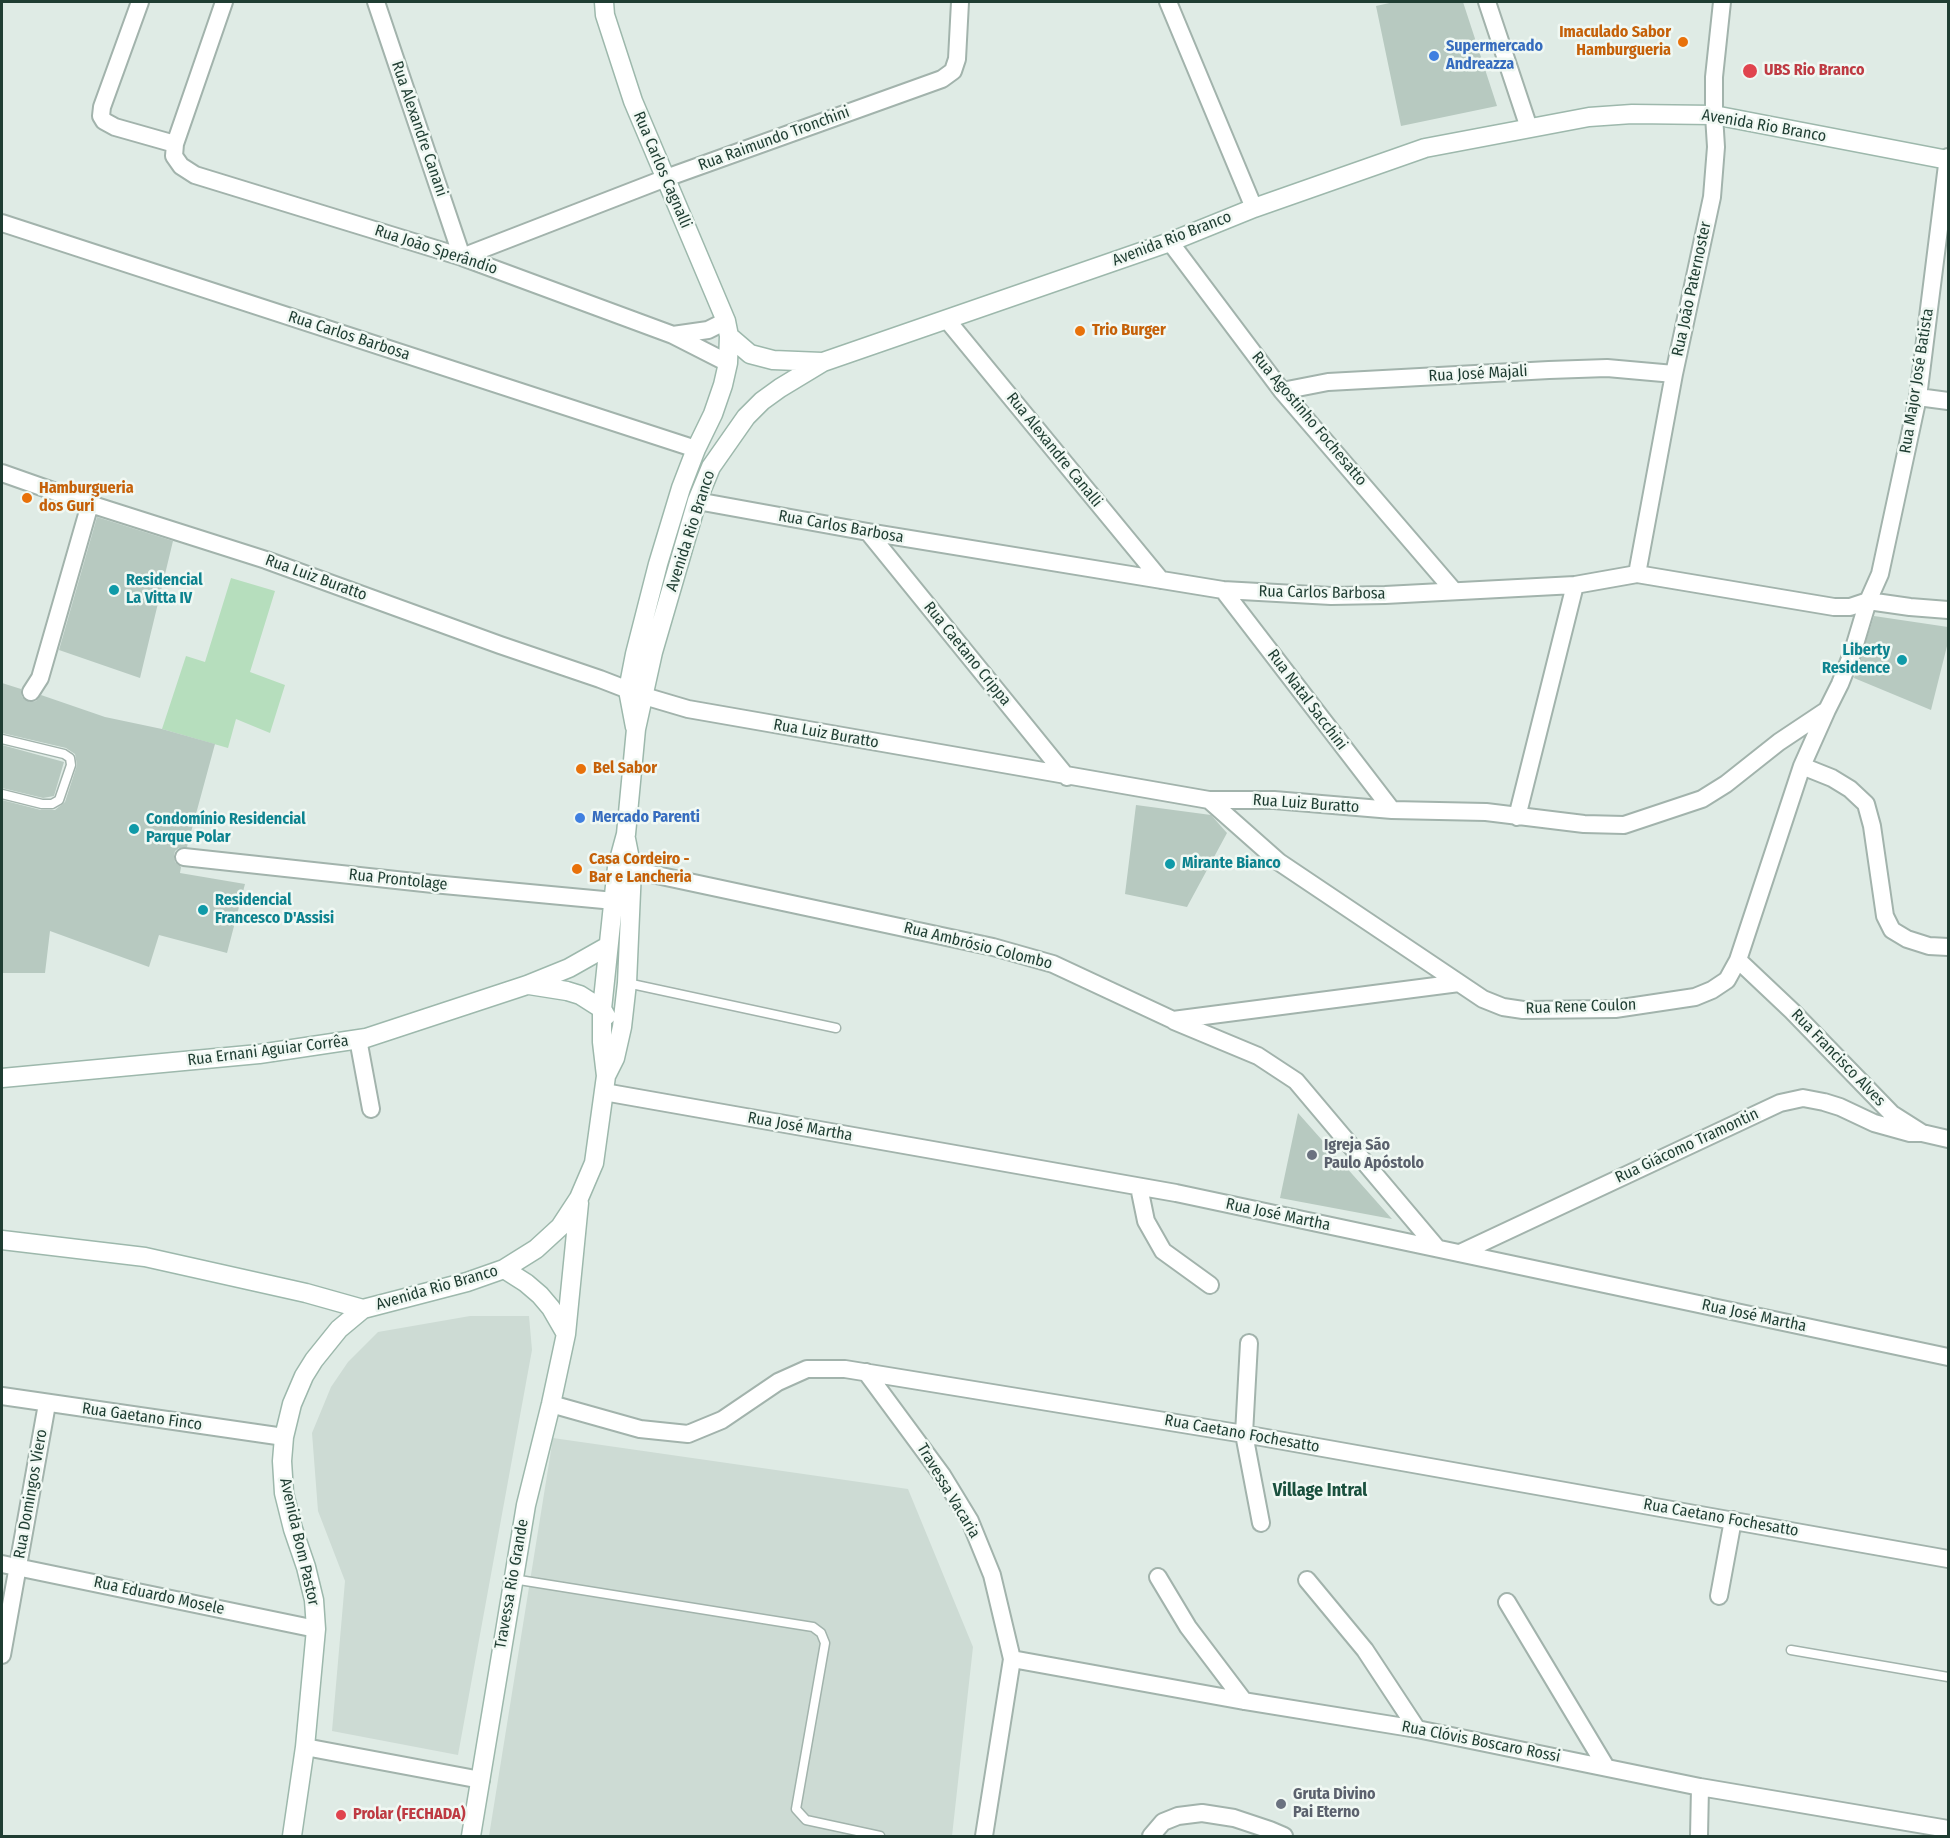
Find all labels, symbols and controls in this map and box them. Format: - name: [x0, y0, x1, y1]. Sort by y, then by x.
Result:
- place label: Imaculado Sabor Hamburgueria: [1559, 23, 1671, 61]
- marker: Imaculado Sabor Hamburgueria: [1676, 35, 1690, 49]
- place label: Supermercado Andreazza: [1446, 37, 1543, 75]
- marker: Supermercado Andreazza: [1427, 49, 1441, 63]
- street label: Rua Alexandre Canani: [387, 59, 451, 199]
- place label: UBS Rio Branco: [1764, 61, 1865, 81]
- marker: UBS Rio Branco: [1741, 62, 1759, 80]
- street label: Rua Raimundo Tronchini: [696, 103, 852, 175]
- street label: Avenida Rio Branco: [1700, 106, 1828, 146]
- street label: Rua Carlos Cagnalli: [629, 109, 695, 231]
- street label: Avenida Rio Branco: [1110, 207, 1234, 271]
- street label: Rua João Paternoster: [1668, 220, 1716, 358]
- street label: Rua João Sperândio: [372, 221, 500, 279]
- street label: Rua Carlos Barbosa: [286, 307, 412, 365]
- street label: Rua Major José Batista: [1896, 307, 1938, 455]
- place label: Trio Burger: [1092, 321, 1166, 341]
- marker: Trio Burger: [1073, 324, 1087, 338]
- street label: Rua Agostinho Fochesatto: [1247, 348, 1371, 490]
- street label: Rua José Majali: [1428, 362, 1528, 386]
- street label: Rua Alexandre Canalli: [1002, 389, 1106, 511]
- street label: Avenida Rio Branco: [662, 468, 720, 594]
- place label: Hamburgueria dos Guri: [39, 479, 134, 517]
- marker: Hamburgueria dos Guri: [20, 491, 34, 505]
- street label: Rua Carlos Barbosa: [777, 507, 905, 547]
- street label: Rua Luiz Buratto: [263, 551, 369, 605]
- place label: Residencial La Vitta IV: [126, 571, 203, 609]
- street label: Rua Carlos Barbosa: [1258, 582, 1386, 604]
- marker: Residencial La Vitta IV: [107, 583, 121, 597]
- street label: Rua Caetano Crippa: [919, 598, 1015, 710]
- place label: Liberty Residence: [1822, 641, 1890, 679]
- street label: Rua Natal Sacchini: [1263, 646, 1351, 754]
- marker: Liberty Residence: [1895, 653, 1909, 667]
- street label: Rua Luiz Buratto: [772, 715, 880, 753]
- place label: Bel Sabor: [593, 759, 657, 779]
- marker: Bel Sabor: [574, 762, 588, 776]
- street label: Rua Luiz Buratto: [1252, 791, 1360, 817]
- place label: Mercado Parenti: [592, 808, 700, 828]
- place label: Condomínio Residencial Parque Polar: [146, 810, 306, 848]
- marker: Mercado Parenti: [573, 811, 587, 825]
- marker: Condomínio Residencial Parque Polar: [127, 822, 141, 836]
- place label: Casa Cordeiro - Bar e Lancheria: [589, 850, 692, 888]
- place label: Mirante Bianco: [1182, 854, 1281, 874]
- marker: Mirante Bianco: [1163, 857, 1177, 871]
- marker: Casa Cordeiro - Bar e Lancheria: [570, 862, 584, 876]
- street label: Rua Prontolage: [348, 865, 448, 895]
- place label: Residencial Francesco D'Assisi: [215, 891, 334, 929]
- marker: Residencial Francesco D'Assisi: [196, 903, 210, 917]
- street label: Rua Ambrósio Colombo: [902, 918, 1054, 974]
- street label: Rua Rene Coulon: [1525, 995, 1637, 1019]
- street label: Rua Francisco Alves: [1787, 1006, 1889, 1110]
- street label: Rua Ernani Aguiar Corrêa: [186, 1032, 350, 1070]
- street label: Rua Giácomo Tramontin: [1612, 1104, 1762, 1188]
- street label: Rua José Martha: [746, 1108, 854, 1146]
- place label: Igreja São Paulo Apóstolo: [1324, 1136, 1424, 1174]
- marker: Igreja São Paulo Apóstolo: [1305, 1148, 1319, 1162]
- street label: Rua José Martha: [1224, 1195, 1332, 1235]
- street label: Avenida Rio Branco: [374, 1261, 500, 1315]
- street label: Rua José Martha: [1700, 1296, 1808, 1336]
- street label: Rua Gaetano Finco: [81, 1399, 203, 1435]
- street label: Rua Caetano Fochesatto: [1163, 1411, 1321, 1457]
- street label: Rua Domingos Viero: [10, 1428, 52, 1560]
- street label: Travessa Vacaria: [912, 1440, 984, 1542]
- street label: Avenida Bom Pastor: [275, 1476, 323, 1608]
- district label: Village Intral: [1273, 1480, 1367, 1502]
- street label: Rua Caetano Fochesatto: [1642, 1495, 1800, 1541]
- street label: Travessa Rio Grande: [491, 1518, 533, 1650]
- street label: Rua Eduardo Mosele: [92, 1573, 226, 1619]
- street label: Rua Clóvis Boscaro Rossi: [1400, 1717, 1562, 1767]
- place label: Gruta Divino Pai Eterno: [1293, 1785, 1376, 1823]
- marker: Gruta Divino Pai Eterno: [1274, 1797, 1288, 1811]
- place label: Prolar (FECHADA): [353, 1805, 466, 1825]
- marker: Prolar (FECHADA): [334, 1808, 348, 1822]

